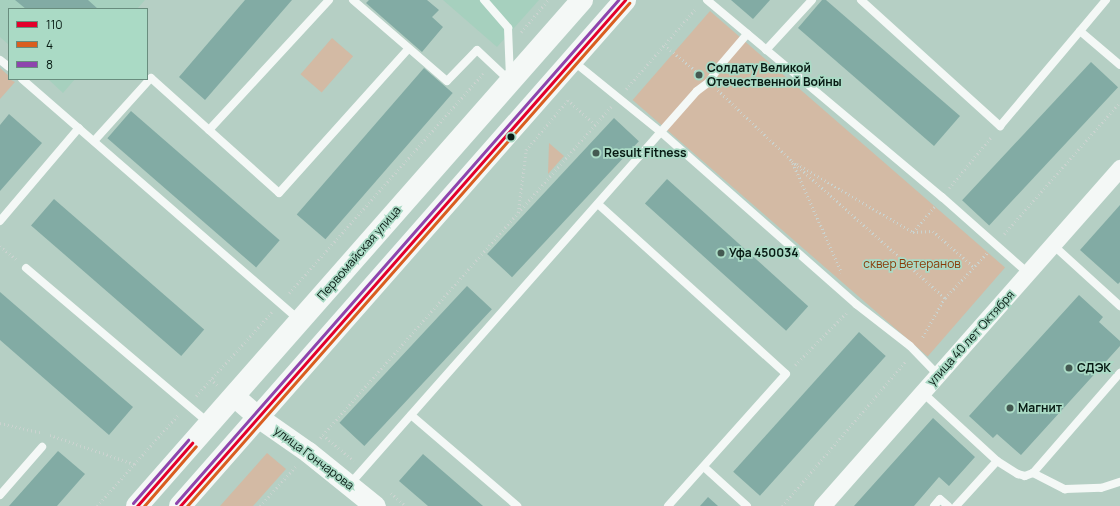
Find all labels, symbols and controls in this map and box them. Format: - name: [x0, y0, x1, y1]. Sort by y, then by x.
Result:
- legend: [8, 8, 148, 80]
- text: 110: [46, 16, 63, 33]
- text: 4: [46, 36, 53, 53]
- text: 8: [46, 56, 53, 73]
- place label: Солдату Великой Отечественной Войны: [707, 61, 842, 89]
- marker: Солдату Великой Отечественной Войны: [694, 70, 704, 80]
- unlabelled marker: [506, 132, 516, 142]
- place label: Result Fitness: [604, 146, 687, 160]
- marker: Result Fitness: [591, 148, 601, 158]
- street label: Первомайская улица: [314, 203, 404, 303]
- place label: Уфа 450034: [729, 246, 798, 260]
- marker: Уфа 450034: [716, 248, 726, 258]
- park label: сквер Ветеранов: [863, 257, 961, 271]
- street label: улица 40 лет Октября: [924, 287, 1018, 389]
- place label: СДЭК: [1077, 361, 1111, 375]
- marker: СДЭК: [1064, 363, 1074, 373]
- place label: Магнит: [1018, 401, 1062, 415]
- marker: Магнит: [1005, 403, 1015, 413]
- street label: улица Гончарова: [271, 423, 357, 493]

